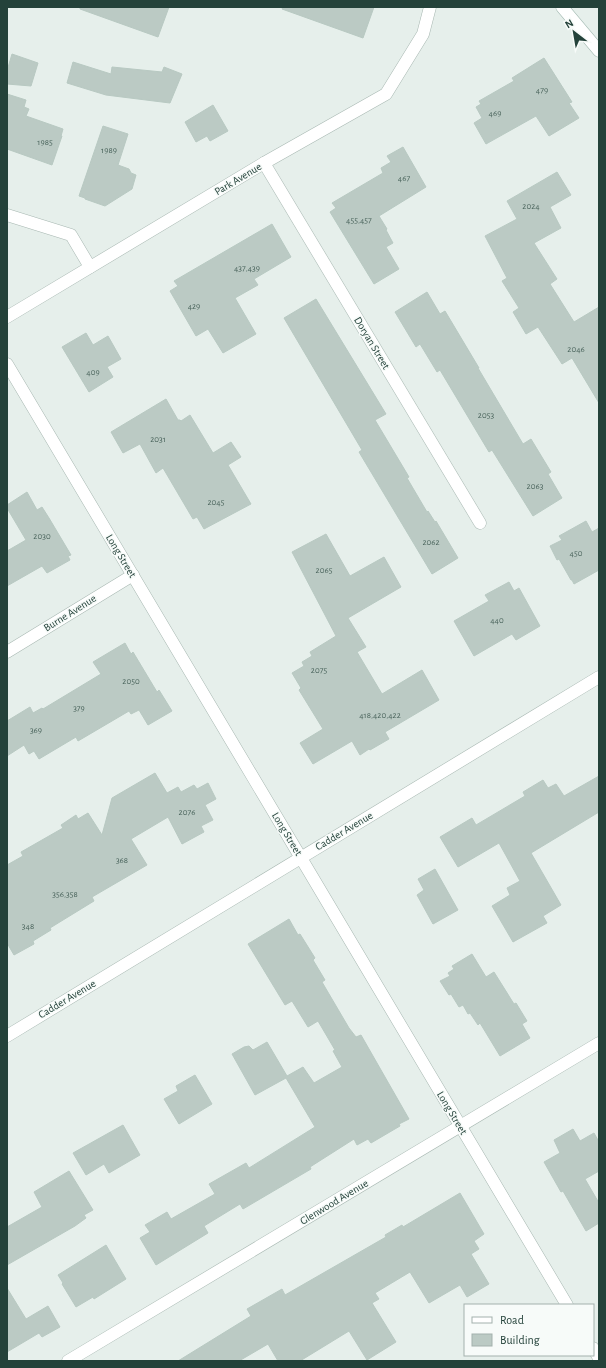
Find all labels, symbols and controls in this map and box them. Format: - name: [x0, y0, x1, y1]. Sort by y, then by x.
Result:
- north arrow: [554, 12, 594, 52]
- text: N: [563, 17, 575, 31]
- house number: 479: [536, 86, 548, 95]
- house number: 469: [489, 109, 501, 118]
- house number: 1985: [37, 138, 53, 147]
- house number: 1989: [101, 146, 117, 155]
- street label: Park Avenue: [213, 161, 263, 197]
- house number: 467: [398, 174, 410, 183]
- house number: 2024: [522, 202, 540, 211]
- house number: 455,457: [346, 216, 372, 225]
- house number: 437,439: [234, 264, 260, 273]
- house number: 429: [188, 302, 200, 311]
- street label: Doryan Street: [352, 315, 392, 372]
- house number: 2046: [567, 345, 585, 354]
- house number: 409: [86, 368, 100, 377]
- house number: 2053: [478, 411, 494, 420]
- house number: 2031: [150, 435, 166, 444]
- house number: 2063: [527, 482, 544, 491]
- house number: 2045: [208, 498, 225, 507]
- house number: 2030: [33, 532, 51, 541]
- street label: Long Street: [104, 532, 138, 580]
- house number: 2062: [422, 538, 440, 547]
- house number: 450: [570, 549, 583, 558]
- house number: 2065: [316, 566, 333, 575]
- street label: Burne Avenue: [42, 593, 98, 633]
- house number: 440: [490, 616, 504, 625]
- house number: 2075: [311, 666, 327, 675]
- house number: 2050: [122, 677, 140, 686]
- house number: 379: [73, 704, 85, 713]
- house number: 418,420,422: [359, 711, 401, 720]
- house number: 369: [30, 726, 42, 735]
- house number: 2076: [179, 808, 195, 817]
- street label: Long Street: [270, 810, 304, 858]
- street label: Cadder Avenue: [313, 810, 375, 852]
- house number: 368: [116, 856, 128, 865]
- house number: 356,358: [52, 890, 78, 899]
- house number: 348: [22, 922, 34, 931]
- street label: Cadder Avenue: [36, 978, 98, 1020]
- street label: Long Street: [435, 1089, 469, 1137]
- street label: Glenwood Avenue: [298, 1177, 370, 1227]
- legend: [464, 1304, 594, 1356]
- text: Road: [500, 1314, 524, 1326]
- text: Building: [500, 1334, 540, 1346]

